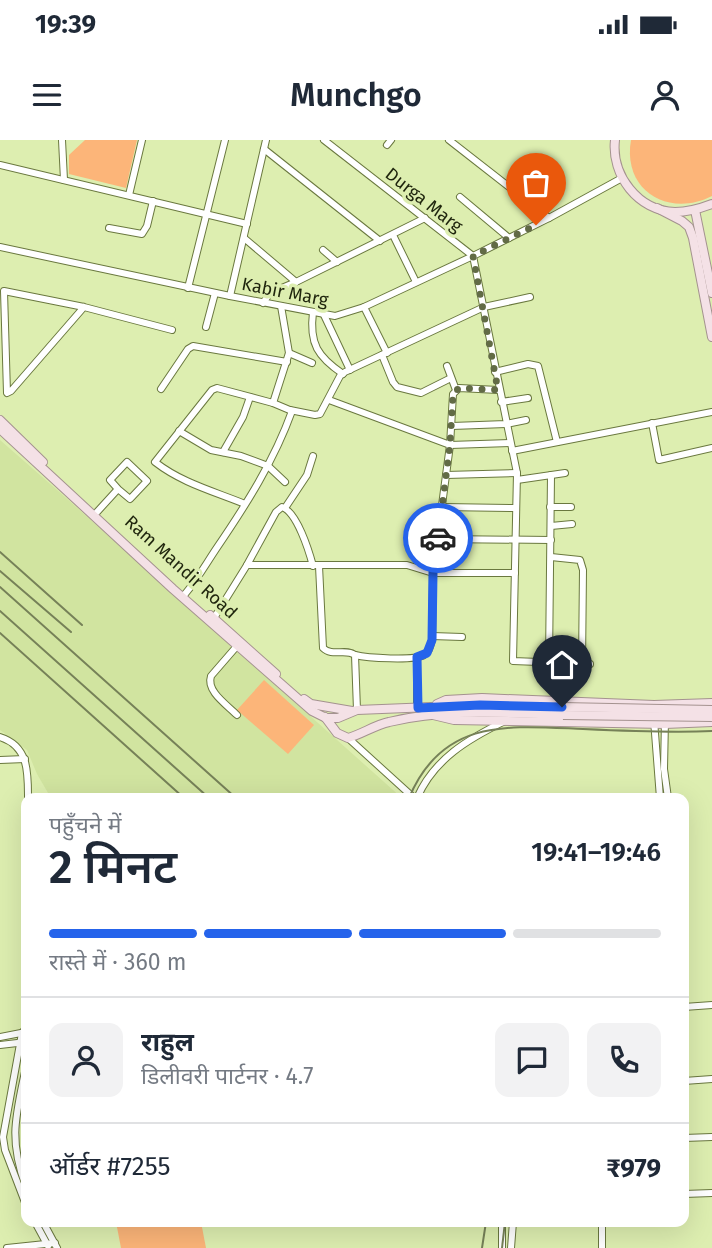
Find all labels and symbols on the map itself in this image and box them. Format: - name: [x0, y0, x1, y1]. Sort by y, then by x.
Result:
- pin: [506, 153, 566, 225]
- street label: Durga Marg: [381, 163, 468, 237]
- street label: Kabir Marg: [240, 273, 331, 311]
- courier: [403, 503, 473, 573]
- street label: Ram Mandir Road: [120, 511, 242, 623]
- pin: [532, 635, 592, 707]

